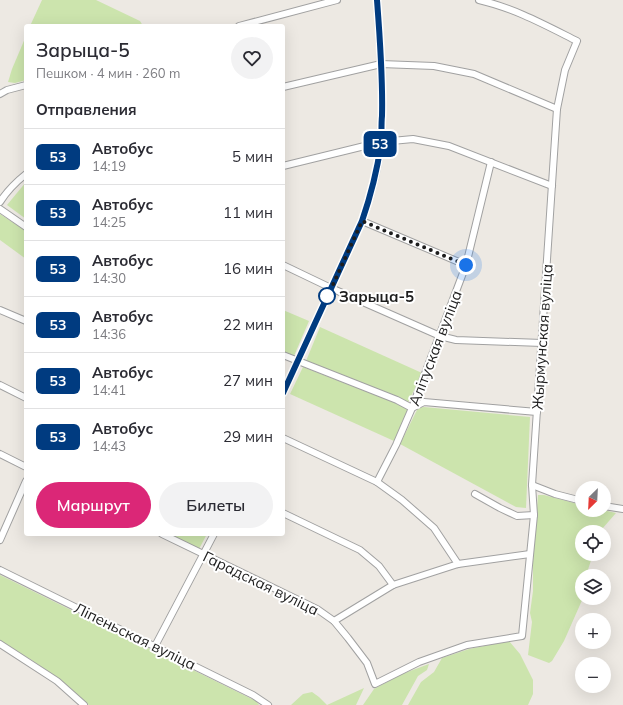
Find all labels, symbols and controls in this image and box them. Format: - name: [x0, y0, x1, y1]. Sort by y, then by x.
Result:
- button: heart: [231, 37, 273, 79]
- text: Зарыца-5: [36, 38, 130, 62]
- text: Пешком · 4 мин · 260 m: [36, 65, 180, 81]
- text: Отправления: [36, 100, 137, 119]
- line badge: 53: [362, 131, 398, 157]
- text: 53: [372, 135, 388, 153]
- text: Автобус: [92, 139, 153, 158]
- text: 5 мин: [232, 147, 273, 166]
- text: 53: [50, 148, 66, 166]
- text: 14:19: [92, 158, 126, 174]
- text: Автобус: [92, 195, 153, 214]
- text: 11 мин: [223, 203, 273, 222]
- text: 53: [50, 204, 66, 222]
- text: 14:25: [92, 214, 126, 230]
- text: Автобус: [92, 251, 153, 270]
- your location: [456, 255, 476, 275]
- text: 16 мин: [223, 259, 273, 278]
- text: 53: [50, 260, 66, 278]
- street label: Жырмунская вуліца: [527, 263, 557, 411]
- text: 14:30: [92, 270, 126, 286]
- marker: Зарыца-5: [318, 287, 336, 305]
- place label: Зарыца-5: [339, 287, 414, 306]
- street label: Алітуская вуліца: [404, 288, 466, 408]
- text: Автобус: [92, 307, 153, 326]
- text: 22 мин: [223, 315, 273, 334]
- text: 53: [50, 316, 66, 334]
- text: 14:36: [92, 326, 126, 342]
- text: Автобус: [92, 363, 153, 382]
- text: 27 мин: [223, 371, 273, 390]
- text: 53: [50, 372, 66, 390]
- text: 14:41: [92, 382, 126, 398]
- text: Автобус: [92, 419, 153, 438]
- text: 29 мин: [223, 427, 273, 446]
- text: 53: [50, 428, 66, 446]
- text: 14:43: [92, 438, 126, 454]
- north arrow: [575, 481, 611, 517]
- map controls: [575, 481, 611, 693]
- button: Маршрут: [36, 482, 151, 528]
- button: Билеты: [159, 482, 273, 528]
- button: locate: [575, 525, 611, 561]
- street label: Гарадская вуліца: [200, 547, 322, 619]
- button: layers: [575, 569, 611, 605]
- street label: Ліпеньская вуліца: [71, 598, 199, 674]
- button: +: [575, 613, 611, 649]
- button: −: [575, 657, 611, 693]

